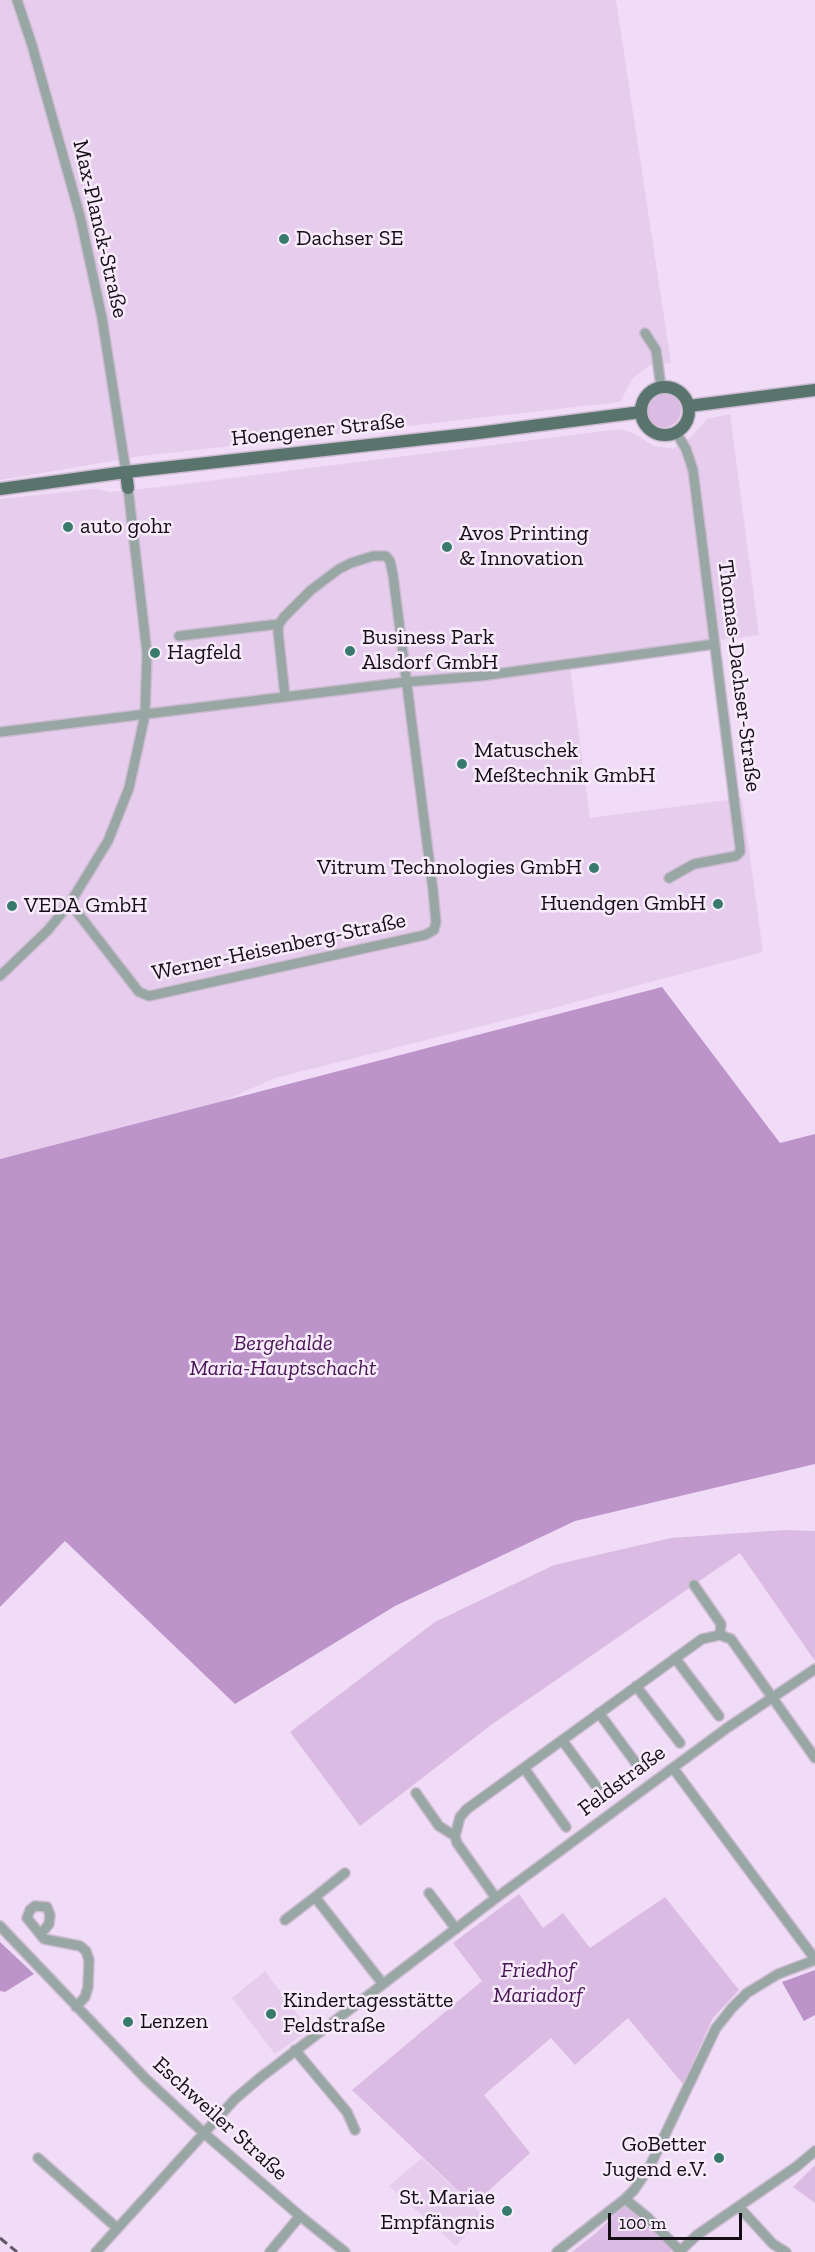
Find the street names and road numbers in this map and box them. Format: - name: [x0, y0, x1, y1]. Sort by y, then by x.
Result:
- street label: Max-Planck-Straße: [67, 137, 133, 321]
- street label: Hoengener Straße: [230, 408, 406, 452]
- street label: Thomas-Dachser-Straße: [712, 559, 766, 793]
- street label: Werner-Heisenberg-Straße: [150, 907, 408, 987]
- street label: Feldstraße: [573, 1740, 671, 1822]
- street label: Eschweiler Straße: [147, 2051, 293, 2187]

